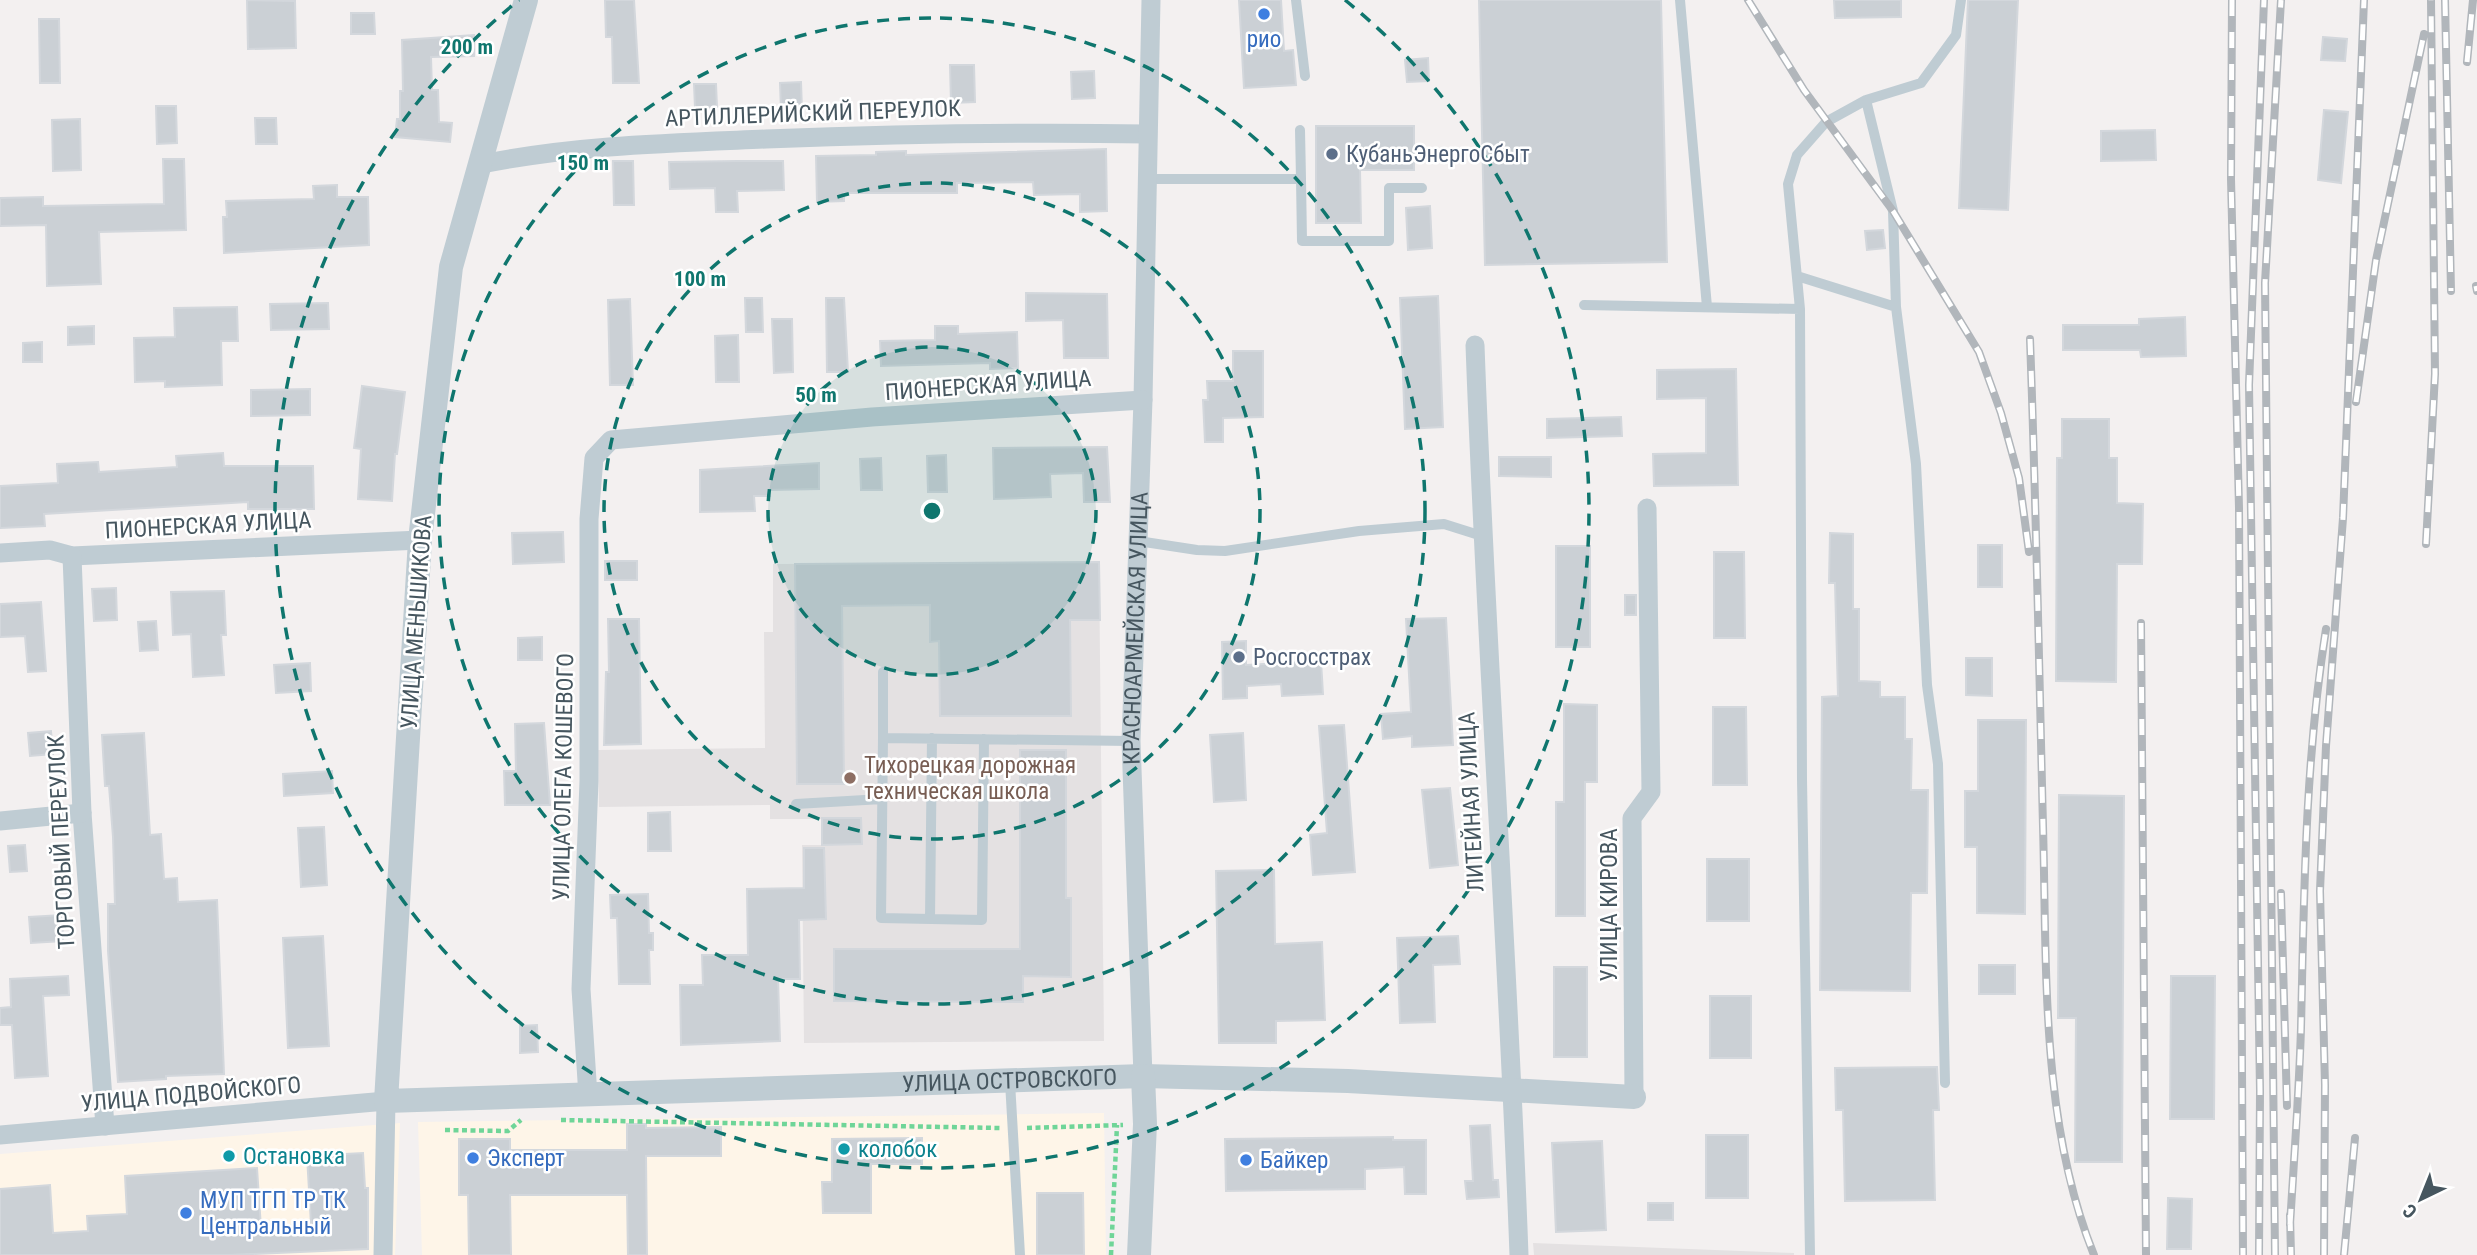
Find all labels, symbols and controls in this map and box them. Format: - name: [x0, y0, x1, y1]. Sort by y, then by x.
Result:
- marker: рио: [1256, 6, 1272, 22]
- place label: рио: [1247, 26, 1281, 53]
- text: 200 m: [441, 35, 493, 59]
- street label: АРТИЛЛЕРИЙСКИЙ ПЕРЕУЛОК: [665, 94, 962, 132]
- place label: КубаньЭнергоСбыт: [1346, 141, 1530, 168]
- marker: КубаньЭнергоСбыт: [1324, 146, 1340, 162]
- text: 150 m: [557, 151, 609, 175]
- text: 100 m: [674, 267, 726, 291]
- street label: ПИОНЕРСКАЯ УЛИЦА: [884, 365, 1092, 406]
- text: 50 m: [795, 383, 837, 407]
- street label: КРАСНОАРМЕЙСКАЯ УЛИЦА: [1118, 491, 1154, 765]
- centre of rings: [920, 499, 944, 523]
- street label: ПИОНЕРСКАЯ УЛИЦА: [104, 507, 312, 544]
- street label: УЛИЦА МЕНЬШИКОВА: [396, 514, 437, 730]
- place label: Росгосстрах: [1253, 644, 1371, 671]
- marker: Росгосстрах: [1231, 649, 1247, 665]
- street label: УЛИЦА ОЛЕГА КОШЕВОГО: [548, 653, 579, 901]
- street label: ЛИТЕЙНАЯ УЛИЦА: [1452, 711, 1490, 893]
- street label: ТОРГОВЫЙ ПЕРЕУЛОК: [41, 734, 81, 950]
- place label: Тихорецкая дорожная техническая школа: [864, 752, 1076, 805]
- marker: Тихорецкая дорожная техническая школа: [842, 770, 858, 786]
- street label: УЛИЦА КИРОВА: [1596, 828, 1623, 982]
- street label: УЛИЦА ОСТРОВСКОГО: [902, 1064, 1118, 1098]
- street label: УЛИЦА ПОДВОЙСКОГО: [80, 1070, 302, 1118]
- place label: колобок: [858, 1136, 937, 1163]
- marker: колобок: [836, 1141, 852, 1157]
- place label: Остановка: [243, 1143, 345, 1170]
- place label: Эксперт: [487, 1145, 565, 1172]
- place label: Байкер: [1260, 1147, 1328, 1174]
- marker: Остановка: [221, 1148, 237, 1164]
- marker: Эксперт: [465, 1150, 481, 1166]
- marker: Байкер: [1238, 1152, 1254, 1168]
- north arrow: [2386, 1164, 2456, 1234]
- place label: МУП ТГП ТР ТК Центральный: [200, 1187, 346, 1240]
- text: С: [2398, 1199, 2422, 1223]
- marker: МУП ТГП ТР ТК Центральный: [178, 1205, 194, 1221]

